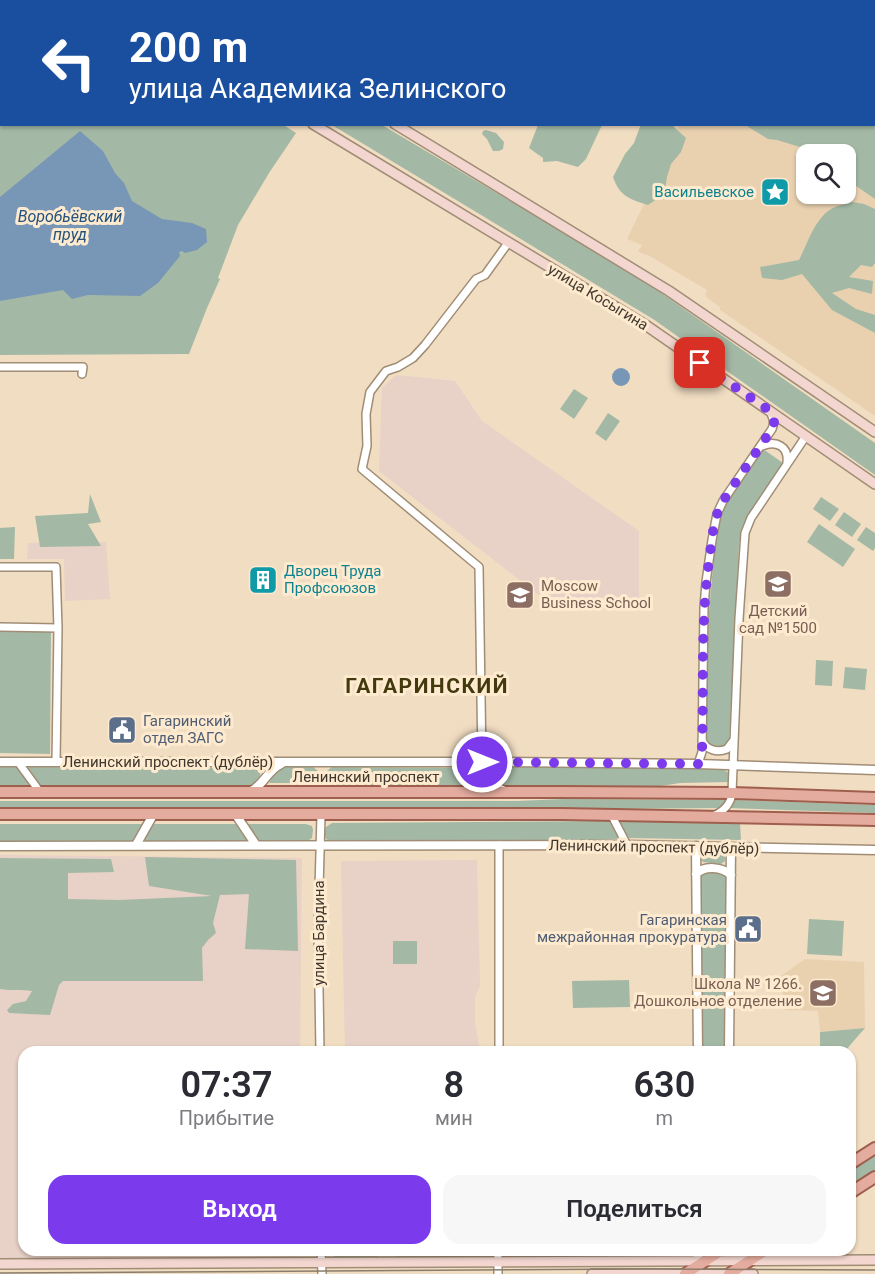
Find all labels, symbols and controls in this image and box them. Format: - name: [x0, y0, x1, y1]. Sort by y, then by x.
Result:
- text: 200 m: [129, 23, 248, 72]
- icon: left: [30, 24, 108, 102]
- text: улица Академика Зелинского: [129, 73, 506, 105]
- map controls: [796, 144, 856, 204]
- button: search: [796, 144, 856, 204]
- place icon: Васильевское: [759, 176, 791, 208]
- place label: Васильевское: [654, 183, 754, 201]
- water label: Воробьёвский пруд: [18, 207, 122, 244]
- street label: улица Косыгина: [544, 260, 652, 334]
- pin: [674, 337, 725, 388]
- icon: arrive: [683, 346, 716, 379]
- place label: Дворец Труда Профсоюзов: [284, 562, 382, 597]
- building icon: Дворец Труда Профсоюзов: [247, 564, 279, 596]
- school or university icon: Детский сад №1500: [762, 568, 794, 600]
- place label: Moscow Business School: [541, 577, 651, 612]
- school or university icon: Moscow Business School: [504, 579, 536, 611]
- place label: Детский сад №1500: [739, 602, 817, 637]
- district label: ГАГАРИНСКИЙ: [345, 674, 509, 698]
- place label: Гагаринский отдел ЗАГС: [143, 712, 231, 747]
- public building icon: Гагаринский отдел ЗАГС: [106, 714, 138, 746]
- position arrow: [450, 730, 514, 794]
- street label: Ленинский проспект (дублёр): [63, 753, 273, 771]
- street label: Ленинский проспект: [293, 768, 439, 786]
- street label: Ленинский проспект (дублёр): [549, 836, 759, 858]
- street label: улица Бардина: [310, 880, 328, 986]
- place label: Гагаринская межрайонная прокуратура: [537, 911, 727, 946]
- public building icon: Гагаринская межрайонная прокуратура: [732, 913, 764, 945]
- place label: Школа № 1266. Дошкольное отделение: [634, 975, 802, 1010]
- school or university icon: Школа № 1266. Дошкольное отделение: [807, 977, 839, 1009]
- text: 07:37: [180, 1064, 272, 1106]
- text: 8: [444, 1064, 464, 1106]
- text: 630: [634, 1064, 695, 1106]
- text: Прибытие: [179, 1106, 274, 1130]
- text: мин: [435, 1106, 473, 1130]
- text: m: [656, 1106, 673, 1130]
- button: Выход: [48, 1175, 431, 1244]
- button: Поделиться: [443, 1175, 826, 1244]

